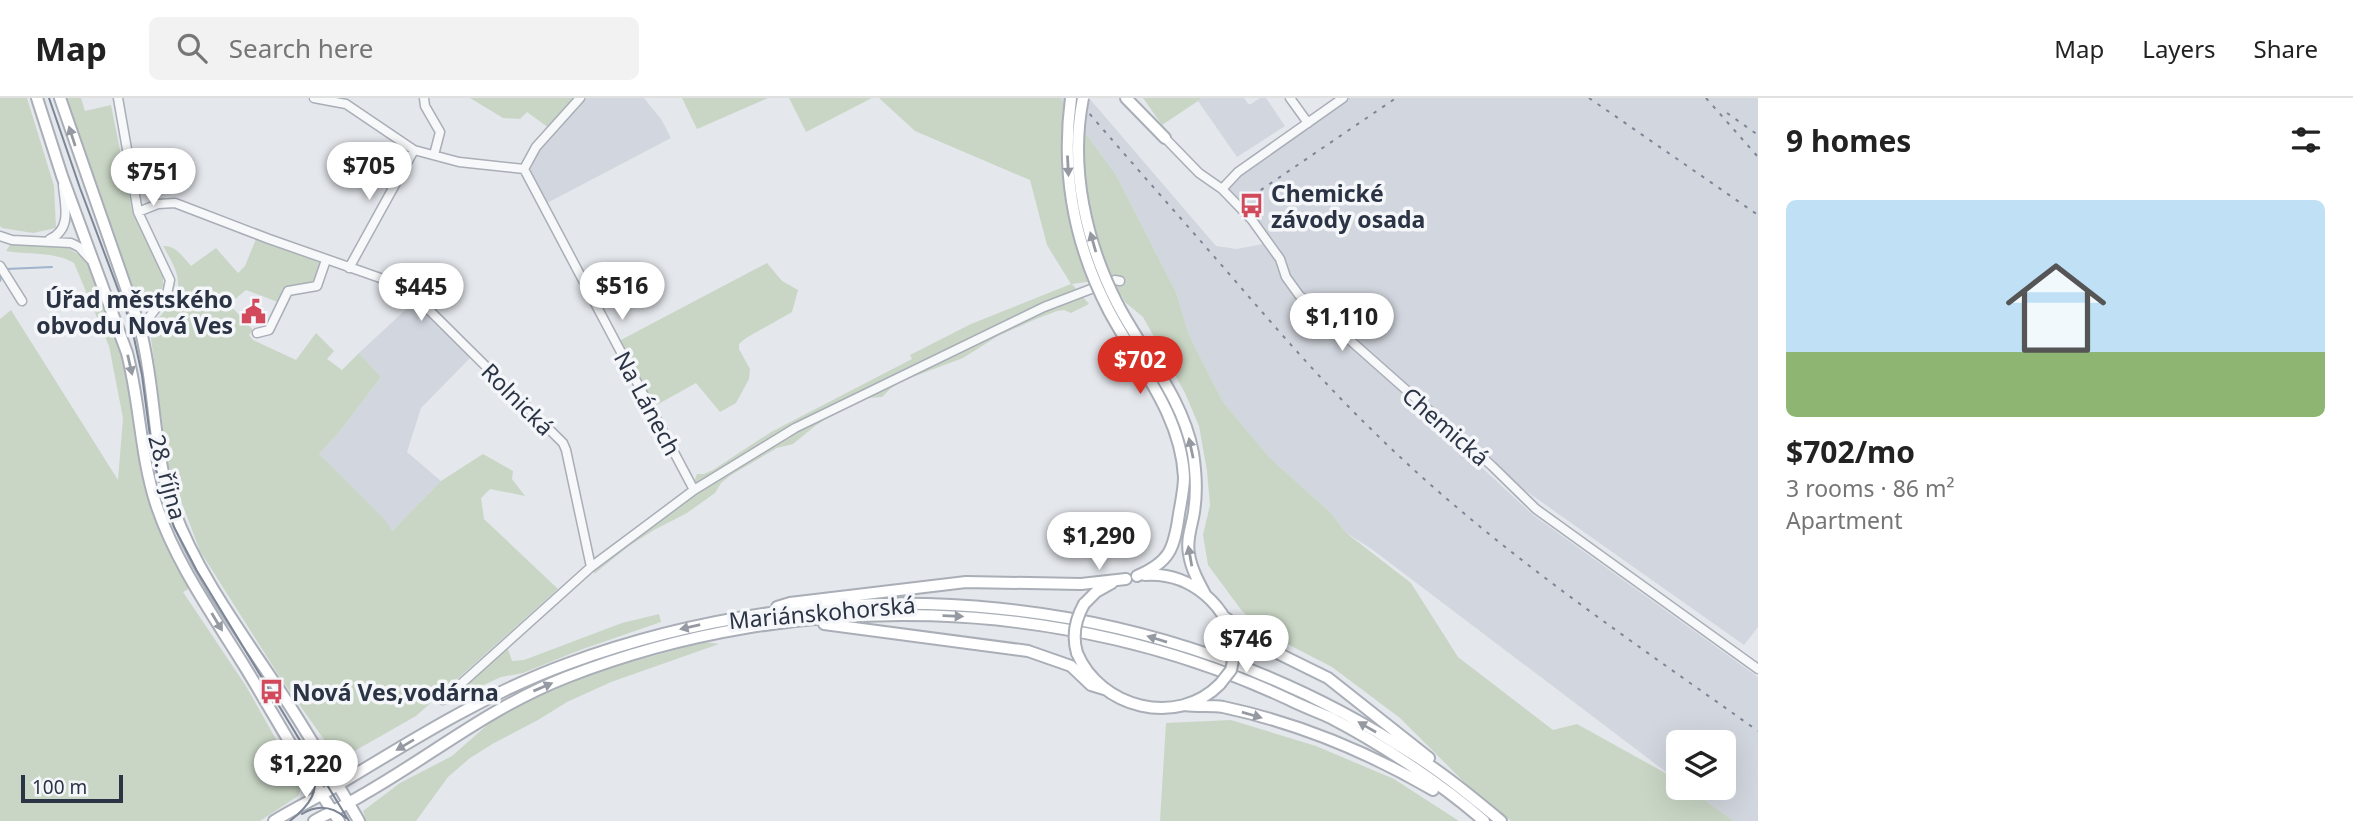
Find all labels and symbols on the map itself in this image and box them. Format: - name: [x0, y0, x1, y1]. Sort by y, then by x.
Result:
- one-way arrow: [66, 126, 77, 147]
- pin: $705: [328, 142, 410, 202]
- pin: $751: [112, 148, 194, 208]
- one-way arrow: [1063, 155, 1074, 177]
- place label: Chemické závody osada: [1271, 177, 1425, 235]
- bus stop icon: Chemické závody osada: [1237, 192, 1265, 220]
- one-way arrow: [1087, 232, 1097, 253]
- pin: $516: [581, 262, 663, 322]
- pin: $445: [380, 264, 462, 323]
- place label: Úřad městského obvodu Nová Ves: [36, 283, 233, 341]
- pin: $1,110: [1285, 294, 1399, 353]
- public building icon: Úřad městského obvodu Nová Ves: [239, 298, 267, 326]
- pin: $702: [1099, 336, 1181, 396]
- street label: Na Lánech: [607, 345, 689, 461]
- one-way arrow: [125, 354, 136, 376]
- street label: Rolnická: [475, 356, 561, 442]
- street label: Chemická: [1396, 379, 1496, 473]
- street label: 28. října: [141, 431, 195, 523]
- one-way arrow: [1186, 437, 1197, 459]
- pin: $1,290: [1042, 512, 1156, 572]
- one-way arrow: [1184, 545, 1195, 567]
- street label: Mariánskohorská: [727, 588, 917, 636]
- one-way arrow: [942, 611, 964, 622]
- one-way arrow: [211, 612, 223, 631]
- pin: $746: [1205, 616, 1287, 675]
- one-way arrow: [679, 621, 701, 632]
- one-way arrow: [1147, 634, 1168, 644]
- place label: Nová Ves,vodárna: [292, 676, 499, 708]
- bus stop icon: Nová Ves,vodárna: [258, 678, 286, 706]
- one-way arrow: [533, 681, 553, 693]
- one-way arrow: [1241, 710, 1263, 721]
- one-way arrow: [1357, 721, 1376, 733]
- one-way arrow: [395, 738, 414, 751]
- pin: $1,220: [249, 740, 363, 800]
- scale bar: [21, 772, 122, 804]

